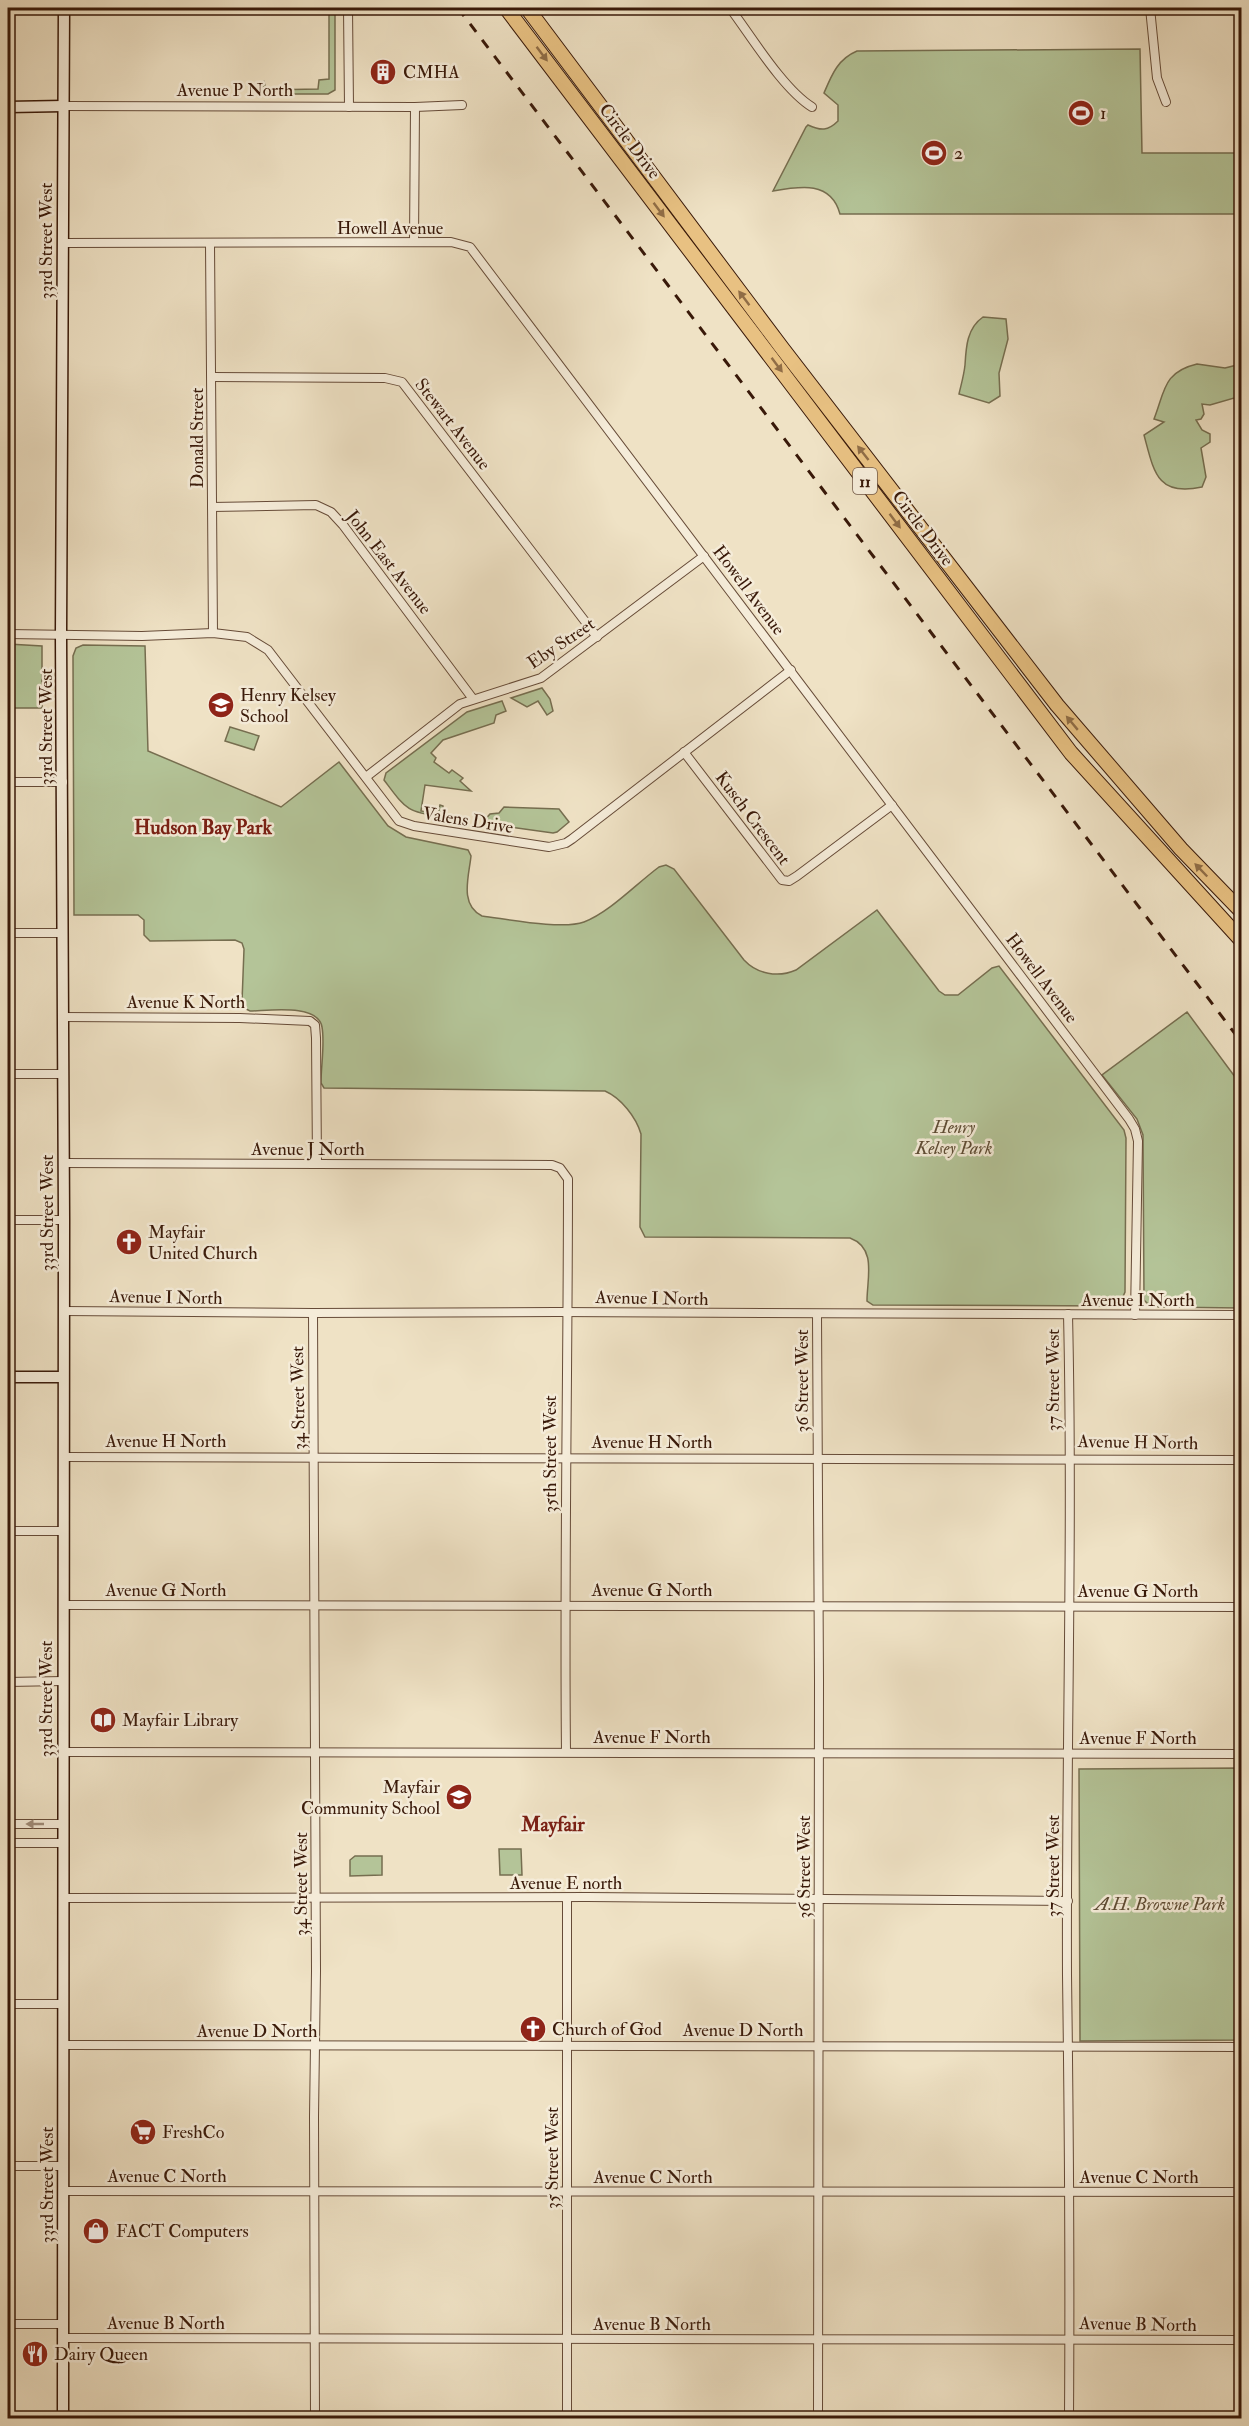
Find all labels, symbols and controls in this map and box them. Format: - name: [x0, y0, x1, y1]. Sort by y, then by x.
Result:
- one-way arrow: [535, 47, 547, 62]
- building icon: CMHA: [368, 57, 398, 87]
- place label: CMHA: [403, 61, 460, 84]
- street label: Avenue P North: [176, 79, 294, 102]
- sports icon: 1: [1066, 98, 1096, 128]
- street label: Circle Drive: [594, 99, 666, 184]
- place label: 1: [1100, 102, 1106, 125]
- sports icon: 2: [919, 138, 949, 168]
- place label: 2: [954, 142, 963, 165]
- street label: 33rd Street West: [35, 183, 58, 299]
- one-way arrow: [653, 202, 665, 217]
- street label: Howell Avenue: [337, 217, 444, 240]
- one-way arrow: [738, 291, 750, 307]
- one-way arrow: [771, 357, 783, 373]
- street label: Stewart Avenue: [410, 374, 496, 475]
- street label: Donald Street: [186, 388, 209, 488]
- one-way arrow: [856, 445, 869, 461]
- road number: 11: [853, 468, 877, 494]
- street label: Circle Drive: [887, 486, 959, 571]
- street label: John East Avenue: [340, 505, 437, 620]
- one-way arrow: [888, 513, 900, 528]
- street label: Howell Avenue: [707, 541, 790, 640]
- street label: Eby Street: [523, 612, 600, 674]
- street label: 33rd Street West: [35, 669, 58, 785]
- place label: Henry Kelsey School: [240, 684, 337, 728]
- school or university icon: Henry Kelsey School: [206, 690, 236, 720]
- one-way arrow: [1066, 716, 1079, 731]
- street label: Kusch Crescent: [710, 767, 795, 870]
- street label: Valens Drive: [421, 802, 515, 839]
- district label: Hudson Bay Park: [134, 815, 272, 841]
- one-way arrow: [1194, 863, 1208, 877]
- street label: Howell Avenue: [1000, 929, 1083, 1028]
- street label: Avenue K North: [126, 991, 246, 1014]
- park label: Henry Kelsey Park: [914, 1116, 993, 1160]
- street label: Avenue J North: [250, 1138, 365, 1161]
- street label: 33rd Street West: [36, 1155, 59, 1271]
- place label: Mayfair United Church: [148, 1221, 258, 1265]
- church icon: Mayfair United Church: [114, 1227, 144, 1257]
- street label: Avenue I North: [108, 1285, 223, 1310]
- street label: Avenue I North: [594, 1286, 709, 1311]
- street label: Avenue I North: [1080, 1289, 1195, 1312]
- street label: 36 Street West: [791, 1329, 814, 1433]
- street label: 37 Street West: [1042, 1329, 1065, 1431]
- street label: 34 Street West: [286, 1346, 311, 1450]
- street label: 35th Street West: [539, 1395, 562, 1513]
- street label: Avenue H North: [105, 1430, 227, 1453]
- street label: Avenue H North: [1076, 1430, 1199, 1455]
- street label: Avenue H North: [591, 1431, 713, 1454]
- street label: Avenue G North: [104, 1579, 227, 1602]
- street label: Avenue G North: [590, 1579, 713, 1602]
- street label: Avenue G North: [1076, 1580, 1199, 1603]
- street label: 33rd Street West: [35, 1641, 58, 1757]
- library icon: Mayfair Library: [88, 1705, 118, 1735]
- place label: Mayfair Library: [122, 1709, 239, 1732]
- street label: Avenue F North: [592, 1726, 711, 1749]
- street label: Avenue F North: [1078, 1727, 1197, 1750]
- place label: Mayfair Community School: [301, 1776, 440, 1820]
- school or university icon: Mayfair Community School: [444, 1782, 474, 1812]
- district label: Mayfair: [520, 1812, 585, 1838]
- street label: 36 Street West: [793, 1815, 816, 1919]
- street label: 37 Street West: [1042, 1815, 1065, 1917]
- one-way arrow: [26, 1819, 45, 1829]
- street label: 34 Street West: [290, 1832, 313, 1936]
- street label: Avenue E north: [509, 1872, 623, 1895]
- park label: A.H. Browne Park: [1093, 1893, 1225, 1916]
- church icon: Church of God: [518, 2014, 548, 2044]
- place label: Church of God: [552, 2018, 662, 2041]
- street label: Avenue D North: [682, 2019, 804, 2042]
- street label: Avenue D North: [196, 2020, 318, 2043]
- street label: 35 Street West: [541, 2107, 564, 2209]
- supermarket icon: FreshCo: [128, 2117, 158, 2147]
- place label: FreshCo: [162, 2121, 225, 2144]
- street label: 33rd Street West: [36, 2127, 59, 2243]
- street label: Avenue C North: [106, 2165, 227, 2188]
- street label: Avenue C North: [592, 2166, 713, 2189]
- street label: Avenue C North: [1078, 2166, 1199, 2189]
- shop icon: FACT Computers: [81, 2216, 111, 2246]
- place label: FACT Computers: [116, 2220, 249, 2243]
- street label: Avenue B North: [106, 2312, 225, 2335]
- street label: Avenue B North: [1078, 2312, 1198, 2337]
- street label: Avenue B North: [592, 2313, 711, 2336]
- restaurant icon: Dairy Queen: [20, 2339, 50, 2369]
- place label: Dairy Queen: [54, 2343, 148, 2366]

